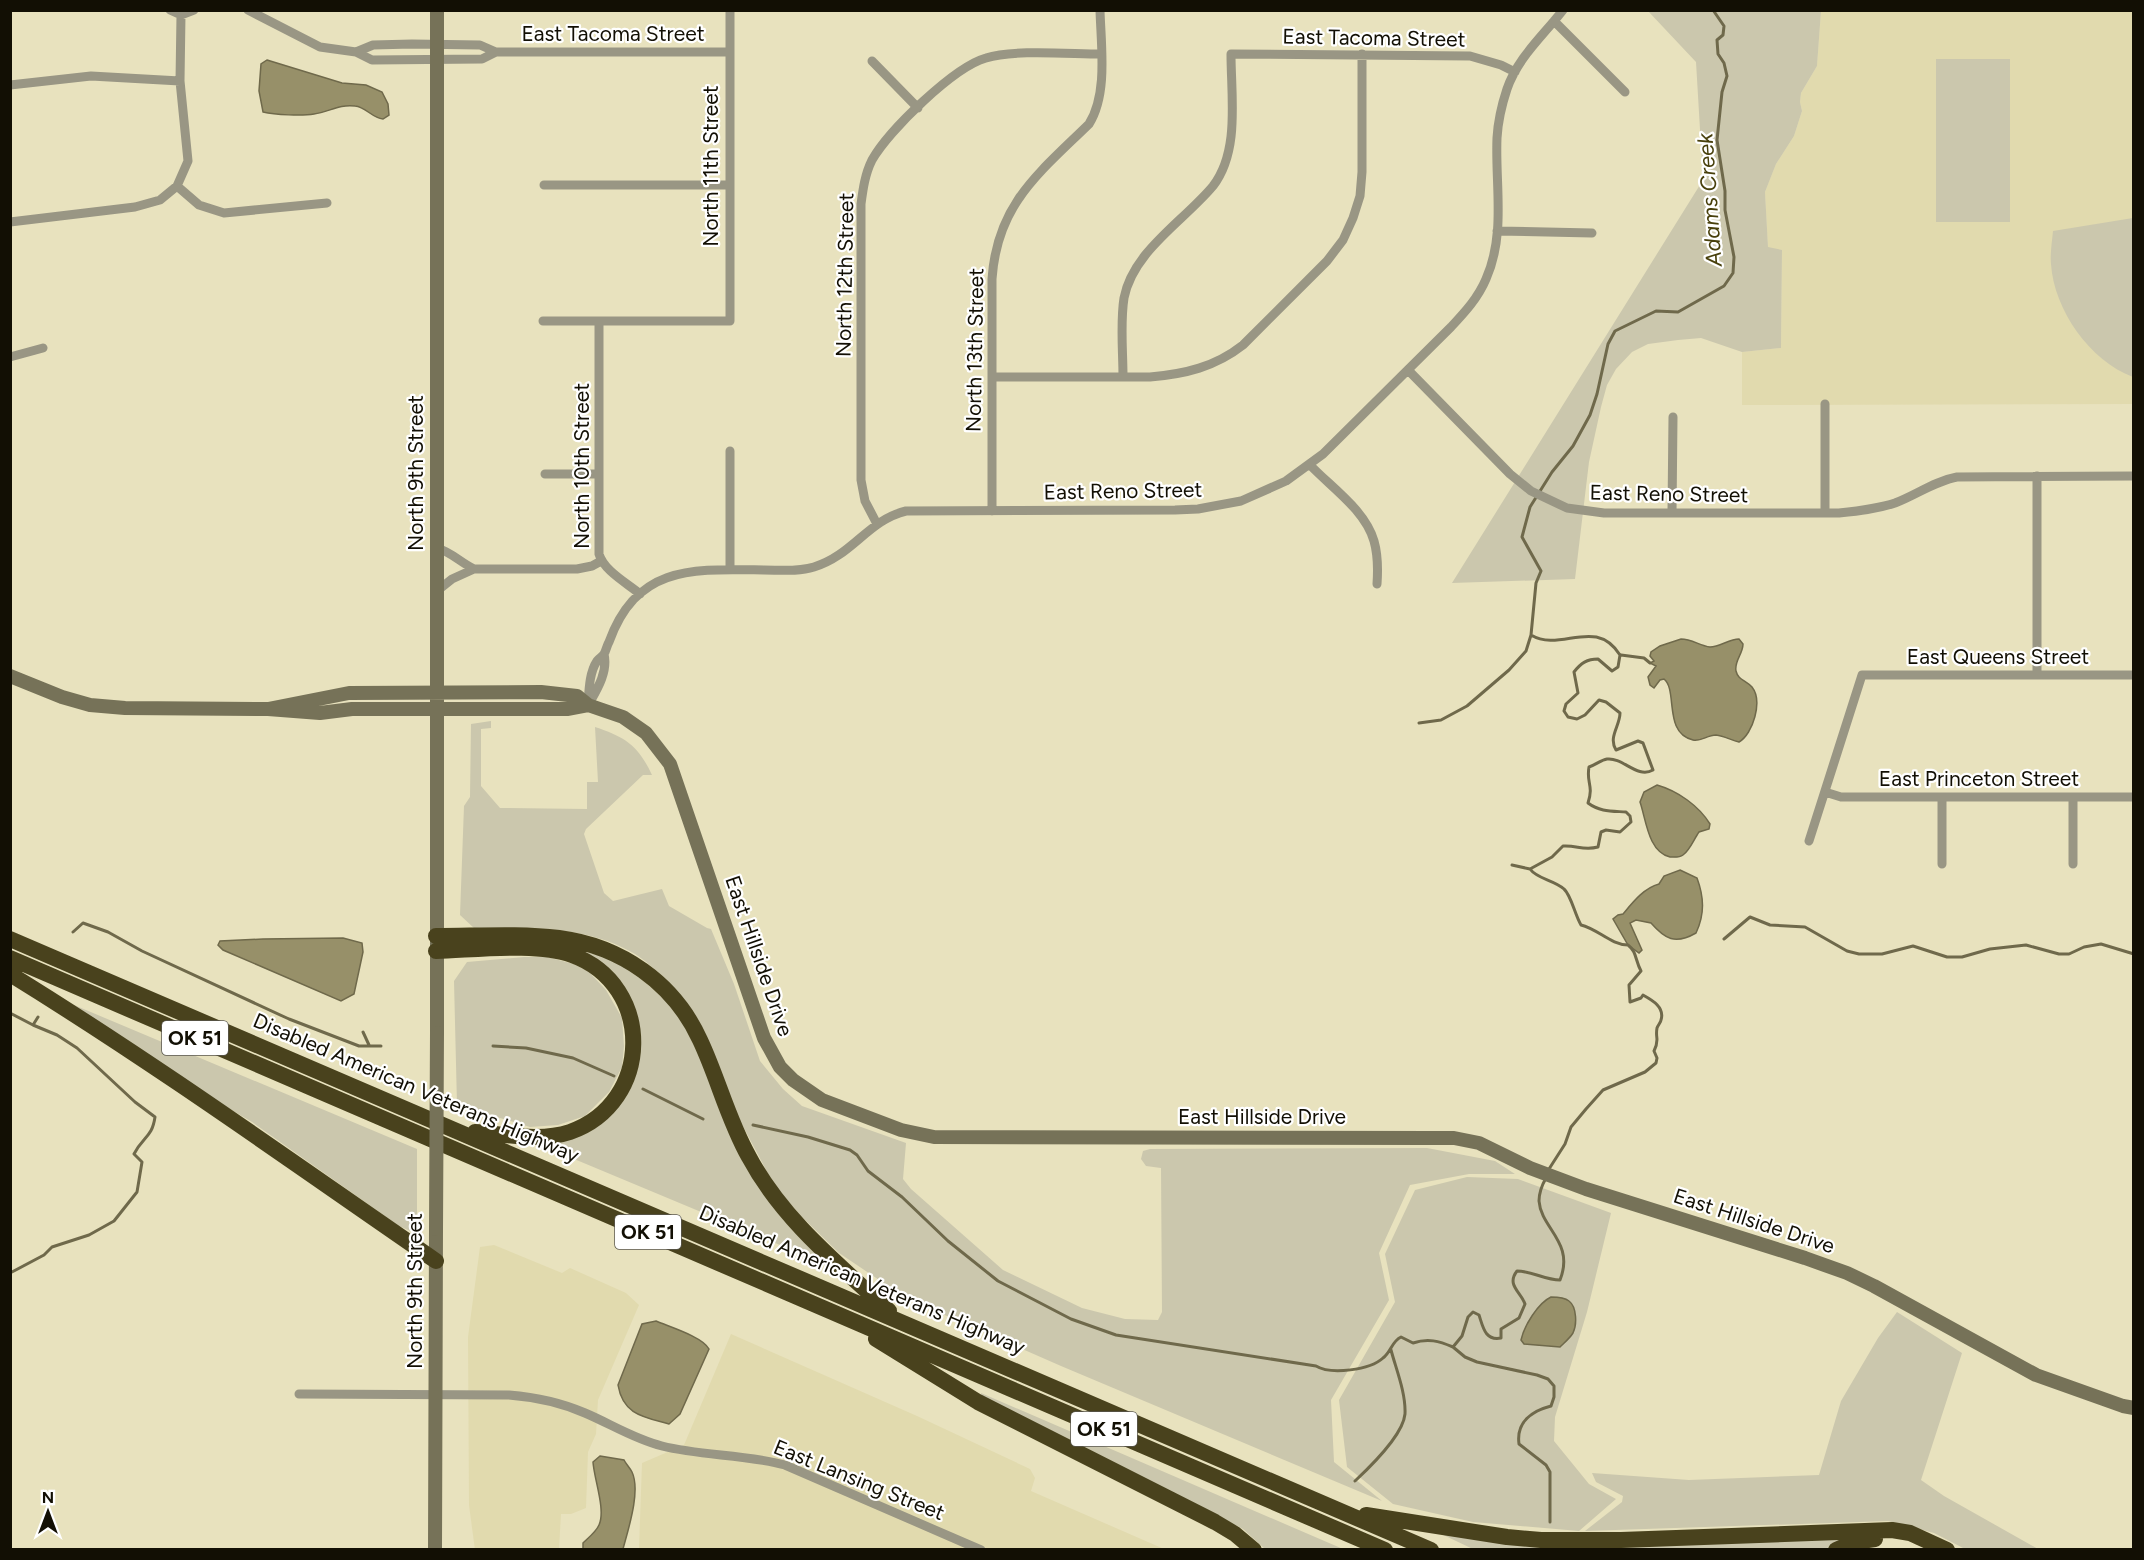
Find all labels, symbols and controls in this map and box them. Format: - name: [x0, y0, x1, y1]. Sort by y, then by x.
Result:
- street label: East Tacoma Street: [521, 21, 705, 46]
- street label: East Tacoma Street: [1282, 23, 1466, 52]
- street label: North 11th Street: [698, 85, 723, 247]
- water label: Adams Creek: [1691, 131, 1728, 268]
- street label: North 12th Street: [831, 193, 858, 357]
- street label: North 13th Street: [961, 268, 988, 432]
- street label: North 10th Street: [569, 383, 594, 549]
- street label: North 9th Street: [403, 395, 428, 551]
- street label: East Reno Street: [1044, 477, 1203, 504]
- street label: East Reno Street: [1590, 480, 1749, 507]
- street label: East Queens Street: [1907, 644, 2089, 669]
- street label: East Princeton Street: [1879, 766, 2079, 791]
- street label: East Hillside Drive: [720, 872, 799, 1039]
- street label: Disabled American Veterans Highway: [249, 1007, 583, 1168]
- road number: OK 51: [162, 1021, 228, 1055]
- street label: East Hillside Drive: [1178, 1104, 1346, 1129]
- street label: East Hillside Drive: [1670, 1183, 1838, 1258]
- street label: Disabled American Veterans Highway: [695, 1199, 1029, 1360]
- street label: North 9th Street: [402, 1213, 427, 1369]
- road number: OK 51: [615, 1215, 681, 1249]
- road number: OK 51: [1071, 1412, 1137, 1446]
- street label: East Lansing Street: [770, 1434, 948, 1525]
- north arrow: [18, 1482, 78, 1542]
- text: N: [42, 1488, 54, 1507]

